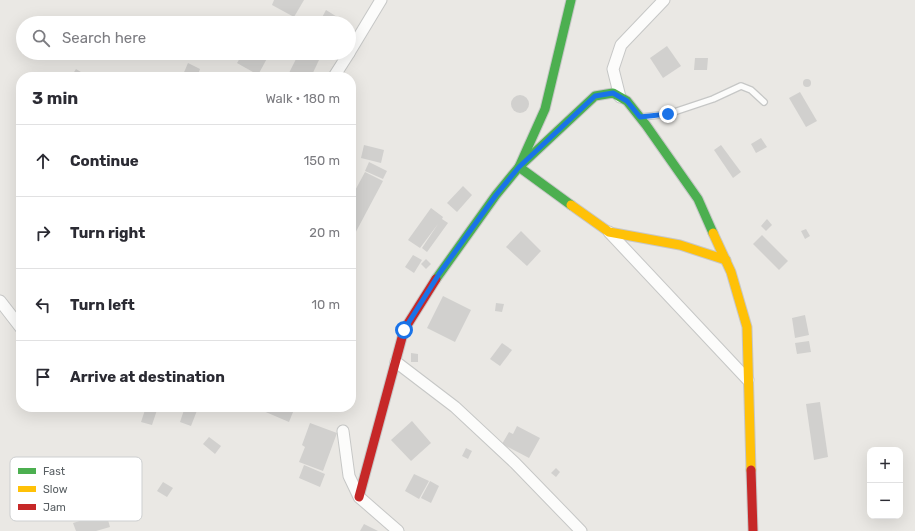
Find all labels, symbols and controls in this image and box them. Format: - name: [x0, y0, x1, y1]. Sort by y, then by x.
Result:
- search box: [16, 16, 356, 60]
- icon: search: [30, 27, 52, 49]
- text: Search here: [62, 29, 146, 47]
- text: 3 min: [32, 88, 78, 108]
- text: Walk · 180 m: [265, 91, 340, 106]
- route end: [659, 105, 677, 123]
- icon: ahead: [32, 150, 54, 172]
- text: Continue: [70, 152, 139, 170]
- text: 150 m: [304, 153, 340, 168]
- icon: right: [32, 222, 54, 244]
- text: Turn right: [70, 224, 145, 242]
- text: 20 m: [309, 225, 340, 240]
- icon: left: [32, 294, 54, 316]
- text: Turn left: [70, 296, 135, 314]
- text: 10 m: [311, 297, 340, 312]
- route start: [395, 321, 413, 339]
- icon: arrive: [32, 366, 54, 388]
- text: Arrive at destination: [70, 368, 225, 386]
- map controls: [867, 447, 903, 519]
- button: +: [867, 447, 903, 483]
- legend: [10, 457, 142, 521]
- text: Fast: [43, 465, 66, 478]
- text: Slow: [43, 483, 68, 496]
- button: −: [867, 483, 903, 519]
- text: Jam: [43, 501, 66, 514]

